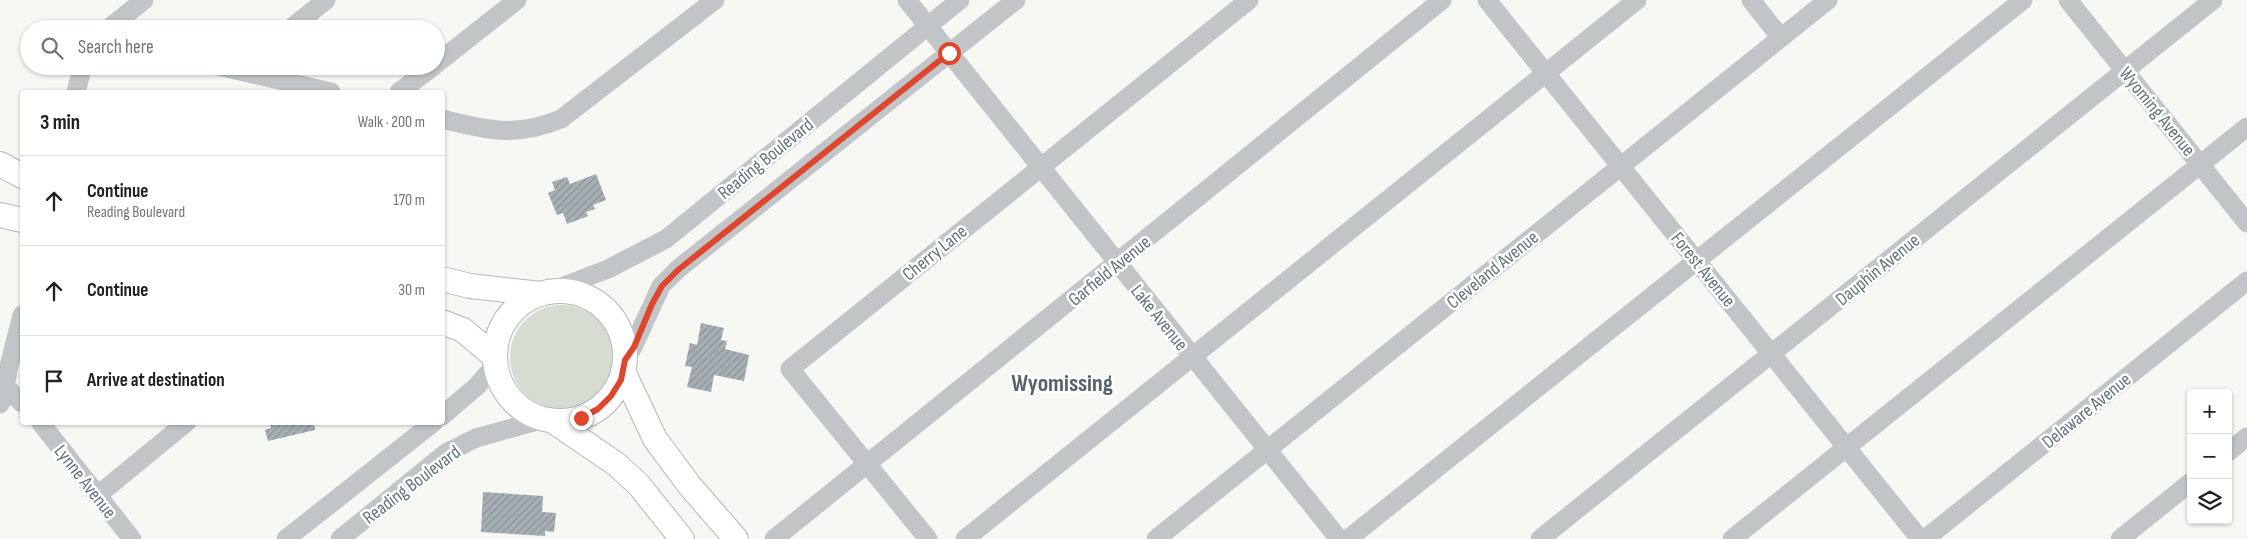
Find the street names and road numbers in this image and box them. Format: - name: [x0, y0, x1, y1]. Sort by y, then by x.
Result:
- street label: Wyoming Avenue: [2114, 63, 2200, 161]
- street label: Reading Boulevard: [713, 114, 818, 205]
- street label: Cherry Lane: [898, 220, 972, 286]
- street label: Cleveland Avenue: [1442, 226, 1544, 314]
- street label: Forest Avenue: [1666, 228, 1740, 312]
- street label: Dauphin Avenue: [1831, 229, 1925, 311]
- street label: Garfield Avenue: [1064, 231, 1156, 311]
- street label: Lake Avenue: [1125, 280, 1192, 356]
- street label: Delaware Avenue: [2038, 368, 2136, 454]
- street label: Lynne Avenue: [49, 440, 121, 523]
- street label: Reading Boulevard: [358, 441, 465, 529]

